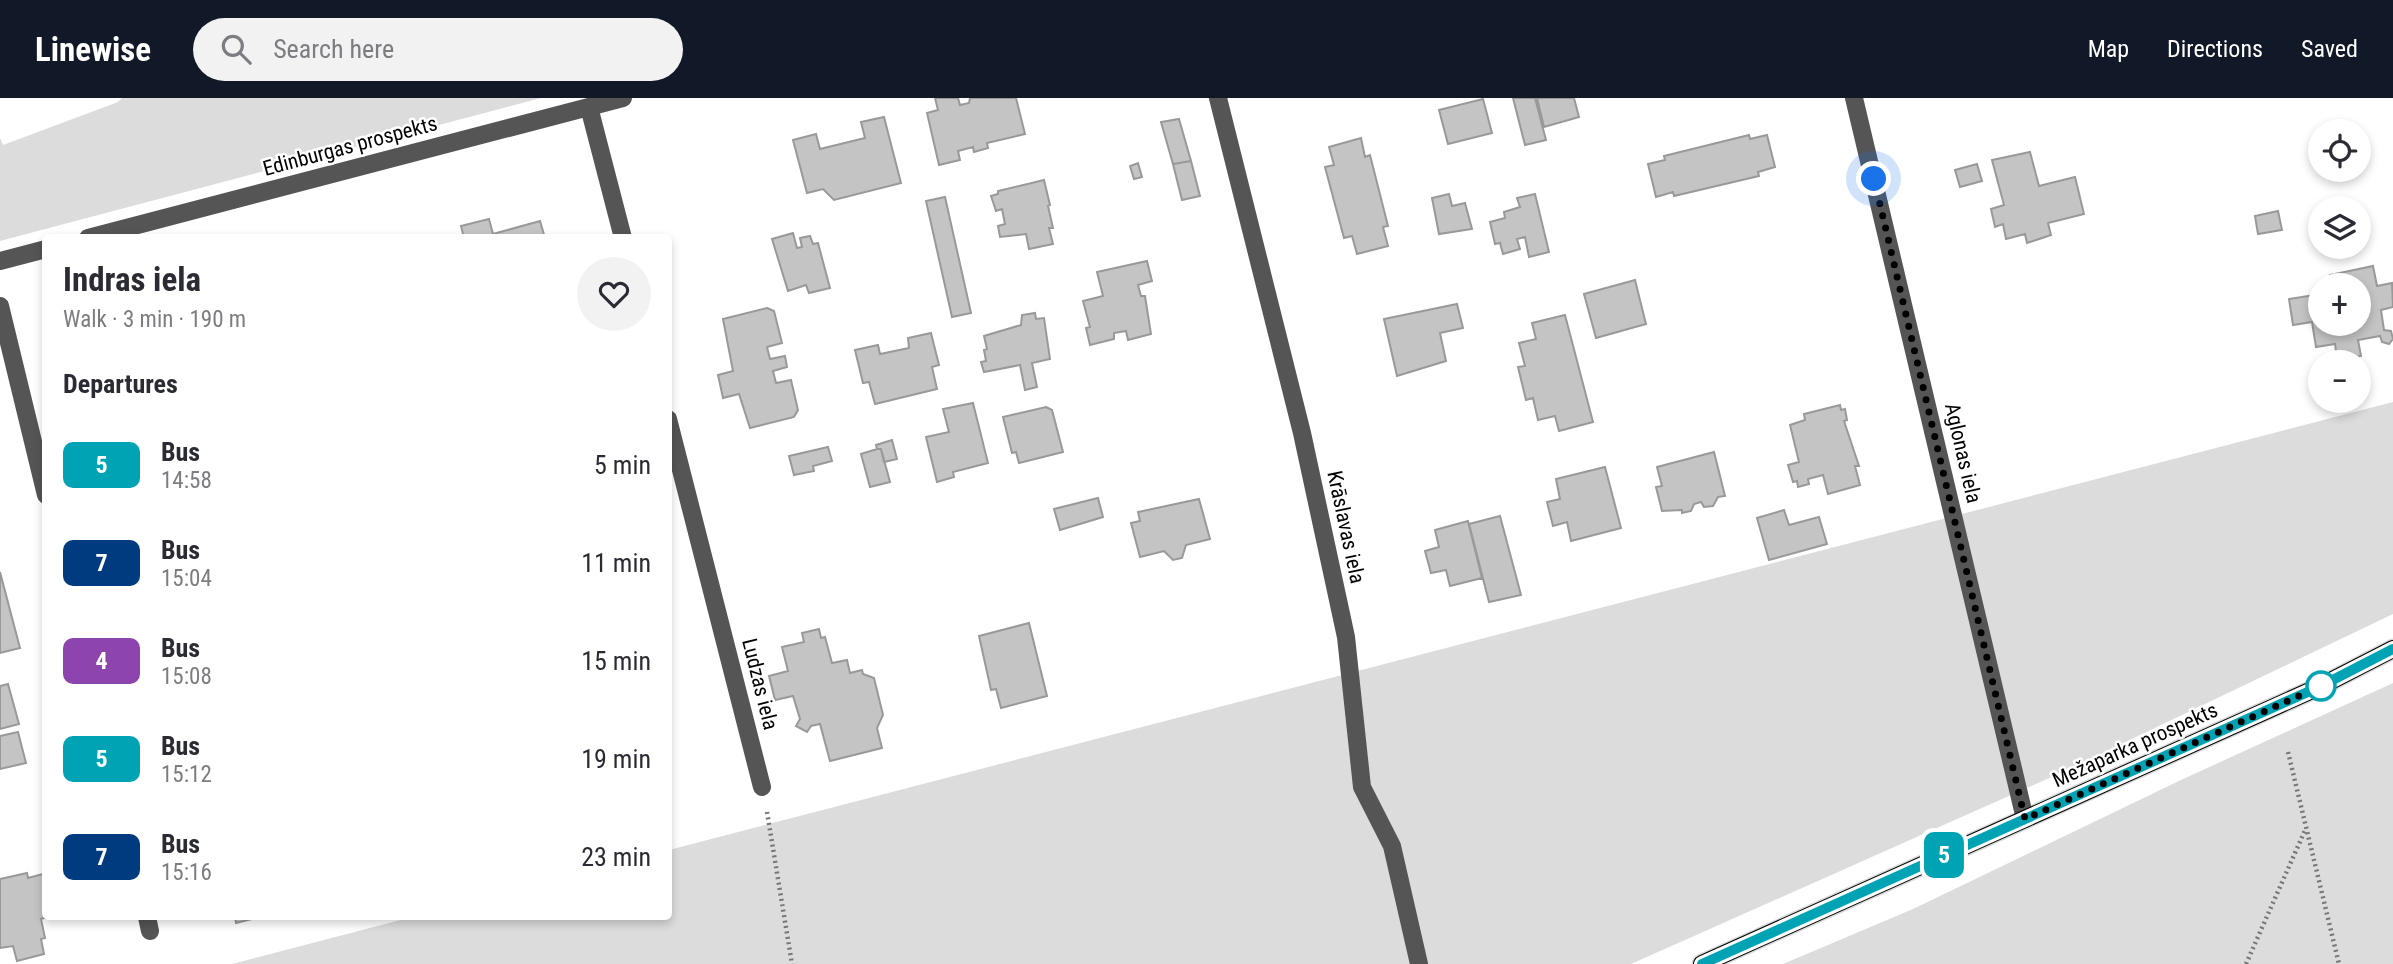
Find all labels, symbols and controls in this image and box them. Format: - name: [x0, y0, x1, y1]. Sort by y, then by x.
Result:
- search box: [193, 18, 683, 81]
- text: Linewise: [35, 30, 151, 69]
- icon: search: [217, 30, 255, 68]
- text: Search here: [273, 34, 394, 64]
- text: Map: [2088, 35, 2129, 63]
- text: Directions: [2167, 35, 2263, 63]
- text: Saved: [2301, 35, 2358, 63]
- street label: Edinburgas prospekts: [260, 111, 440, 181]
- map controls: [2308, 119, 2371, 413]
- button: locate: [2308, 119, 2371, 182]
- your location: [1856, 161, 1891, 196]
- button: layers: [2308, 196, 2371, 259]
- button: heart: [577, 257, 651, 331]
- text: Indras iela: [63, 260, 201, 299]
- button: +: [2308, 273, 2371, 336]
- text: Walk · 3 min · 190 m: [63, 306, 246, 333]
- button: −: [2308, 350, 2371, 413]
- text: Departures: [63, 369, 178, 399]
- street label: Aglonas iela: [1940, 401, 1986, 505]
- text: Bus: [161, 437, 200, 467]
- text: 5 min: [594, 450, 651, 480]
- text: 5: [95, 451, 108, 479]
- text: 14:58: [161, 467, 212, 494]
- street label: Krāslavas iela: [1322, 468, 1370, 586]
- text: Bus: [161, 535, 200, 565]
- text: 11 min: [581, 548, 651, 578]
- text: 7: [95, 549, 108, 577]
- text: 15:04: [161, 565, 212, 592]
- text: Bus: [161, 633, 200, 663]
- street label: Ludzas iela: [737, 636, 783, 732]
- text: 15 min: [581, 646, 651, 676]
- text: 4: [95, 647, 108, 675]
- text: 15:08: [161, 663, 212, 690]
- unlabelled marker: [2306, 671, 2336, 701]
- street label: Mežaparka prospekts: [2049, 698, 2221, 792]
- text: Bus: [161, 731, 200, 761]
- text: 19 min: [581, 744, 651, 774]
- text: 5: [95, 745, 108, 773]
- text: 15:12: [161, 761, 212, 788]
- text: Bus: [161, 829, 200, 859]
- line badge: 5: [1921, 832, 1967, 878]
- text: 5: [1938, 841, 1950, 869]
- text: 23 min: [581, 842, 651, 872]
- text: 7: [95, 843, 108, 871]
- text: 15:16: [161, 859, 212, 886]

